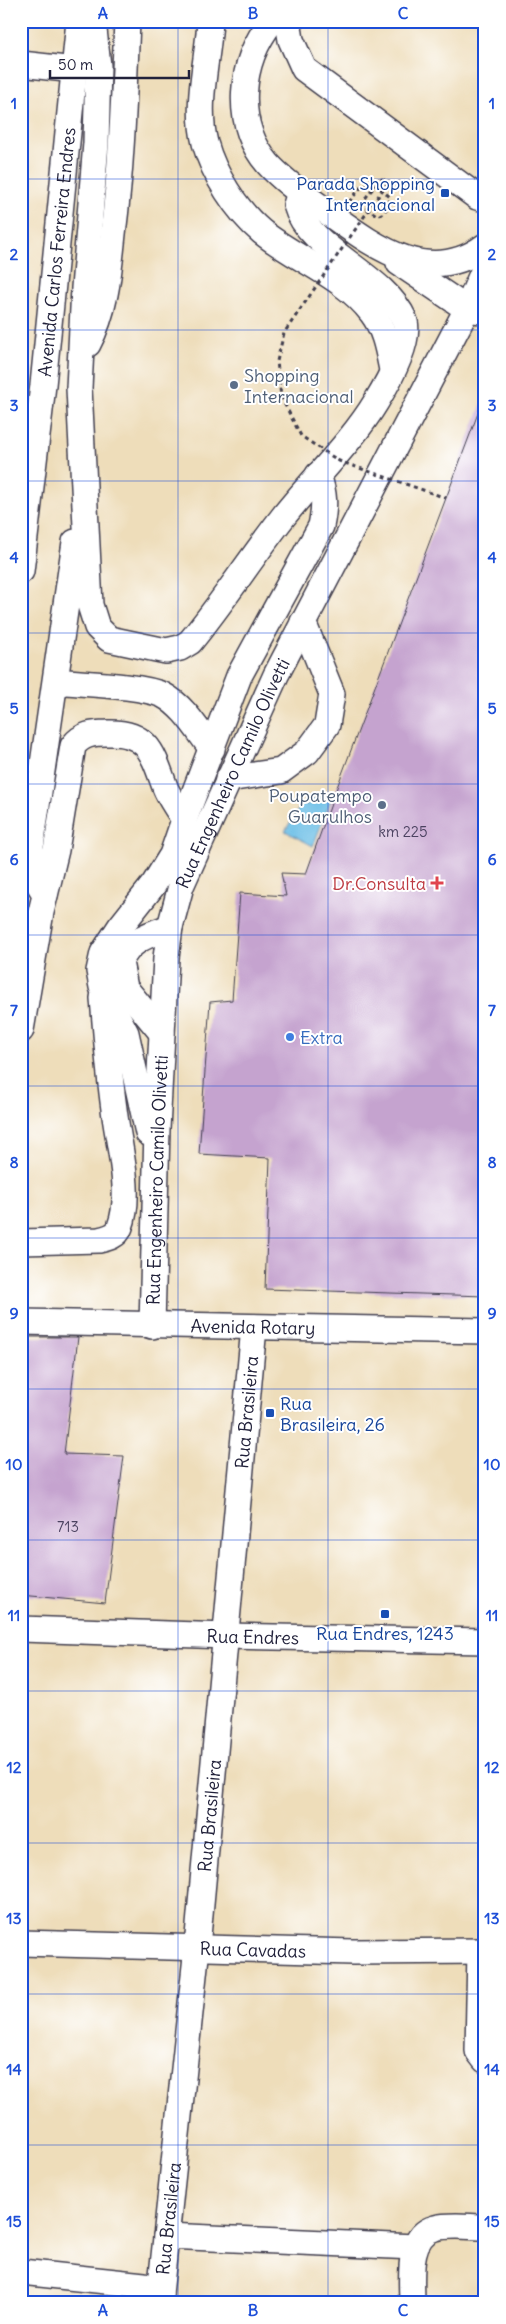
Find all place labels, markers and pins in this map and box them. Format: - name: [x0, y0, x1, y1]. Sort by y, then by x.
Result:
- place label: Parada Shopping Internacional: [296, 172, 435, 216]
- marker: Parada Shopping Internacional: [439, 187, 451, 199]
- place label: Shopping Internacional: [244, 364, 354, 408]
- marker: Shopping Internacional: [228, 379, 240, 391]
- place label: Poupatempo Guarulhos: [269, 784, 372, 828]
- marker: Poupatempo Guarulhos: [376, 799, 388, 811]
- place label: Dr.Consulta: [332, 872, 426, 895]
- marker: Dr.Consulta: [430, 876, 444, 890]
- place label: Extra: [300, 1026, 343, 1049]
- marker: Extra: [284, 1031, 296, 1043]
- place label: Rua Brasileira, 26: [280, 1392, 385, 1436]
- marker: Rua Brasileira, 26: [264, 1407, 276, 1419]
- marker: Rua Endres, 1243: [379, 1608, 391, 1620]
- place label: Rua Endres, 1243: [316, 1622, 454, 1645]

